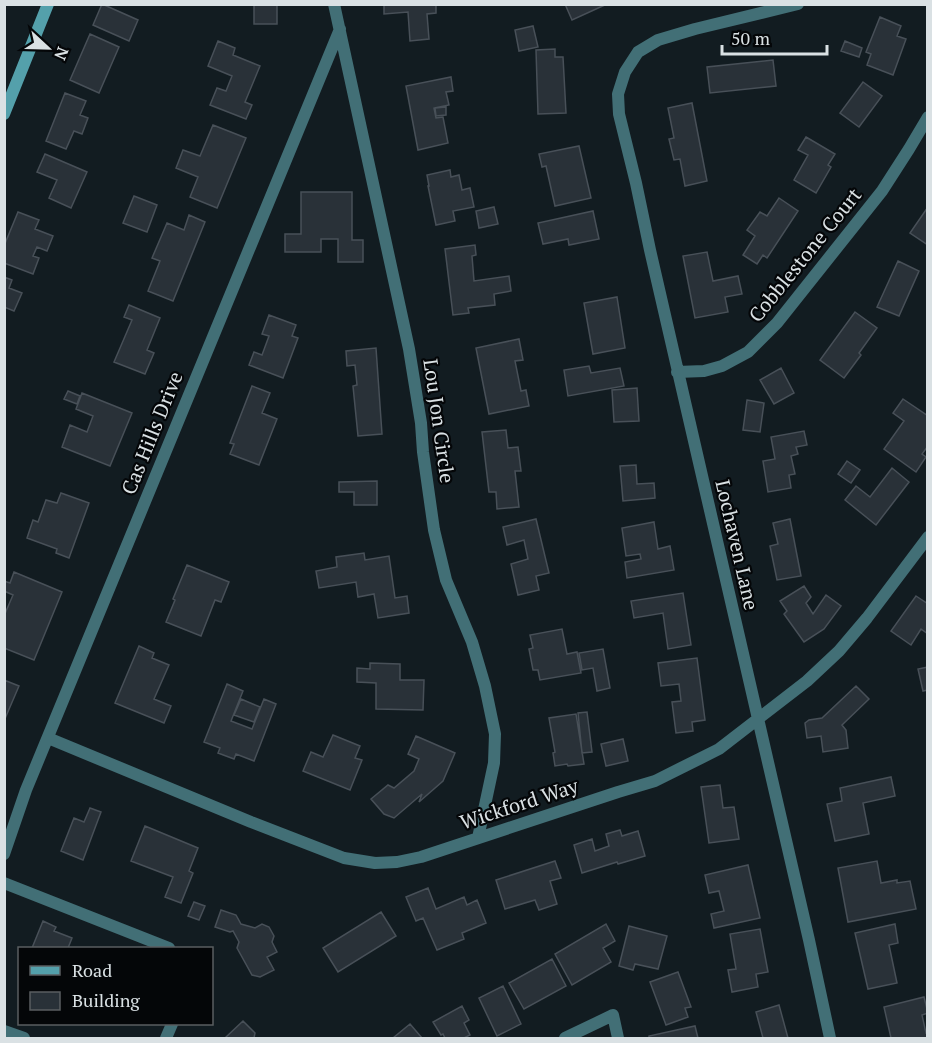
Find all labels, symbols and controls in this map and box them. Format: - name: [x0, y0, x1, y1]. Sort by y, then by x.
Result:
- north arrow: [18, 18, 78, 78]
- scale bar: [722, 18, 827, 56]
- text: 50 m: [731, 26, 771, 50]
- text: N: [49, 44, 74, 63]
- street label: Cobblestone Court: [742, 182, 867, 327]
- street label: Lou Jon Circle: [417, 357, 462, 485]
- street label: Cas Hills Drive: [115, 367, 188, 498]
- street label: Lochaven Lane: [709, 477, 766, 613]
- street label: Wickford Way: [456, 771, 582, 835]
- legend: [18, 947, 213, 1025]
- text: Road: [72, 958, 112, 982]
- text: Building: [72, 988, 140, 1012]

